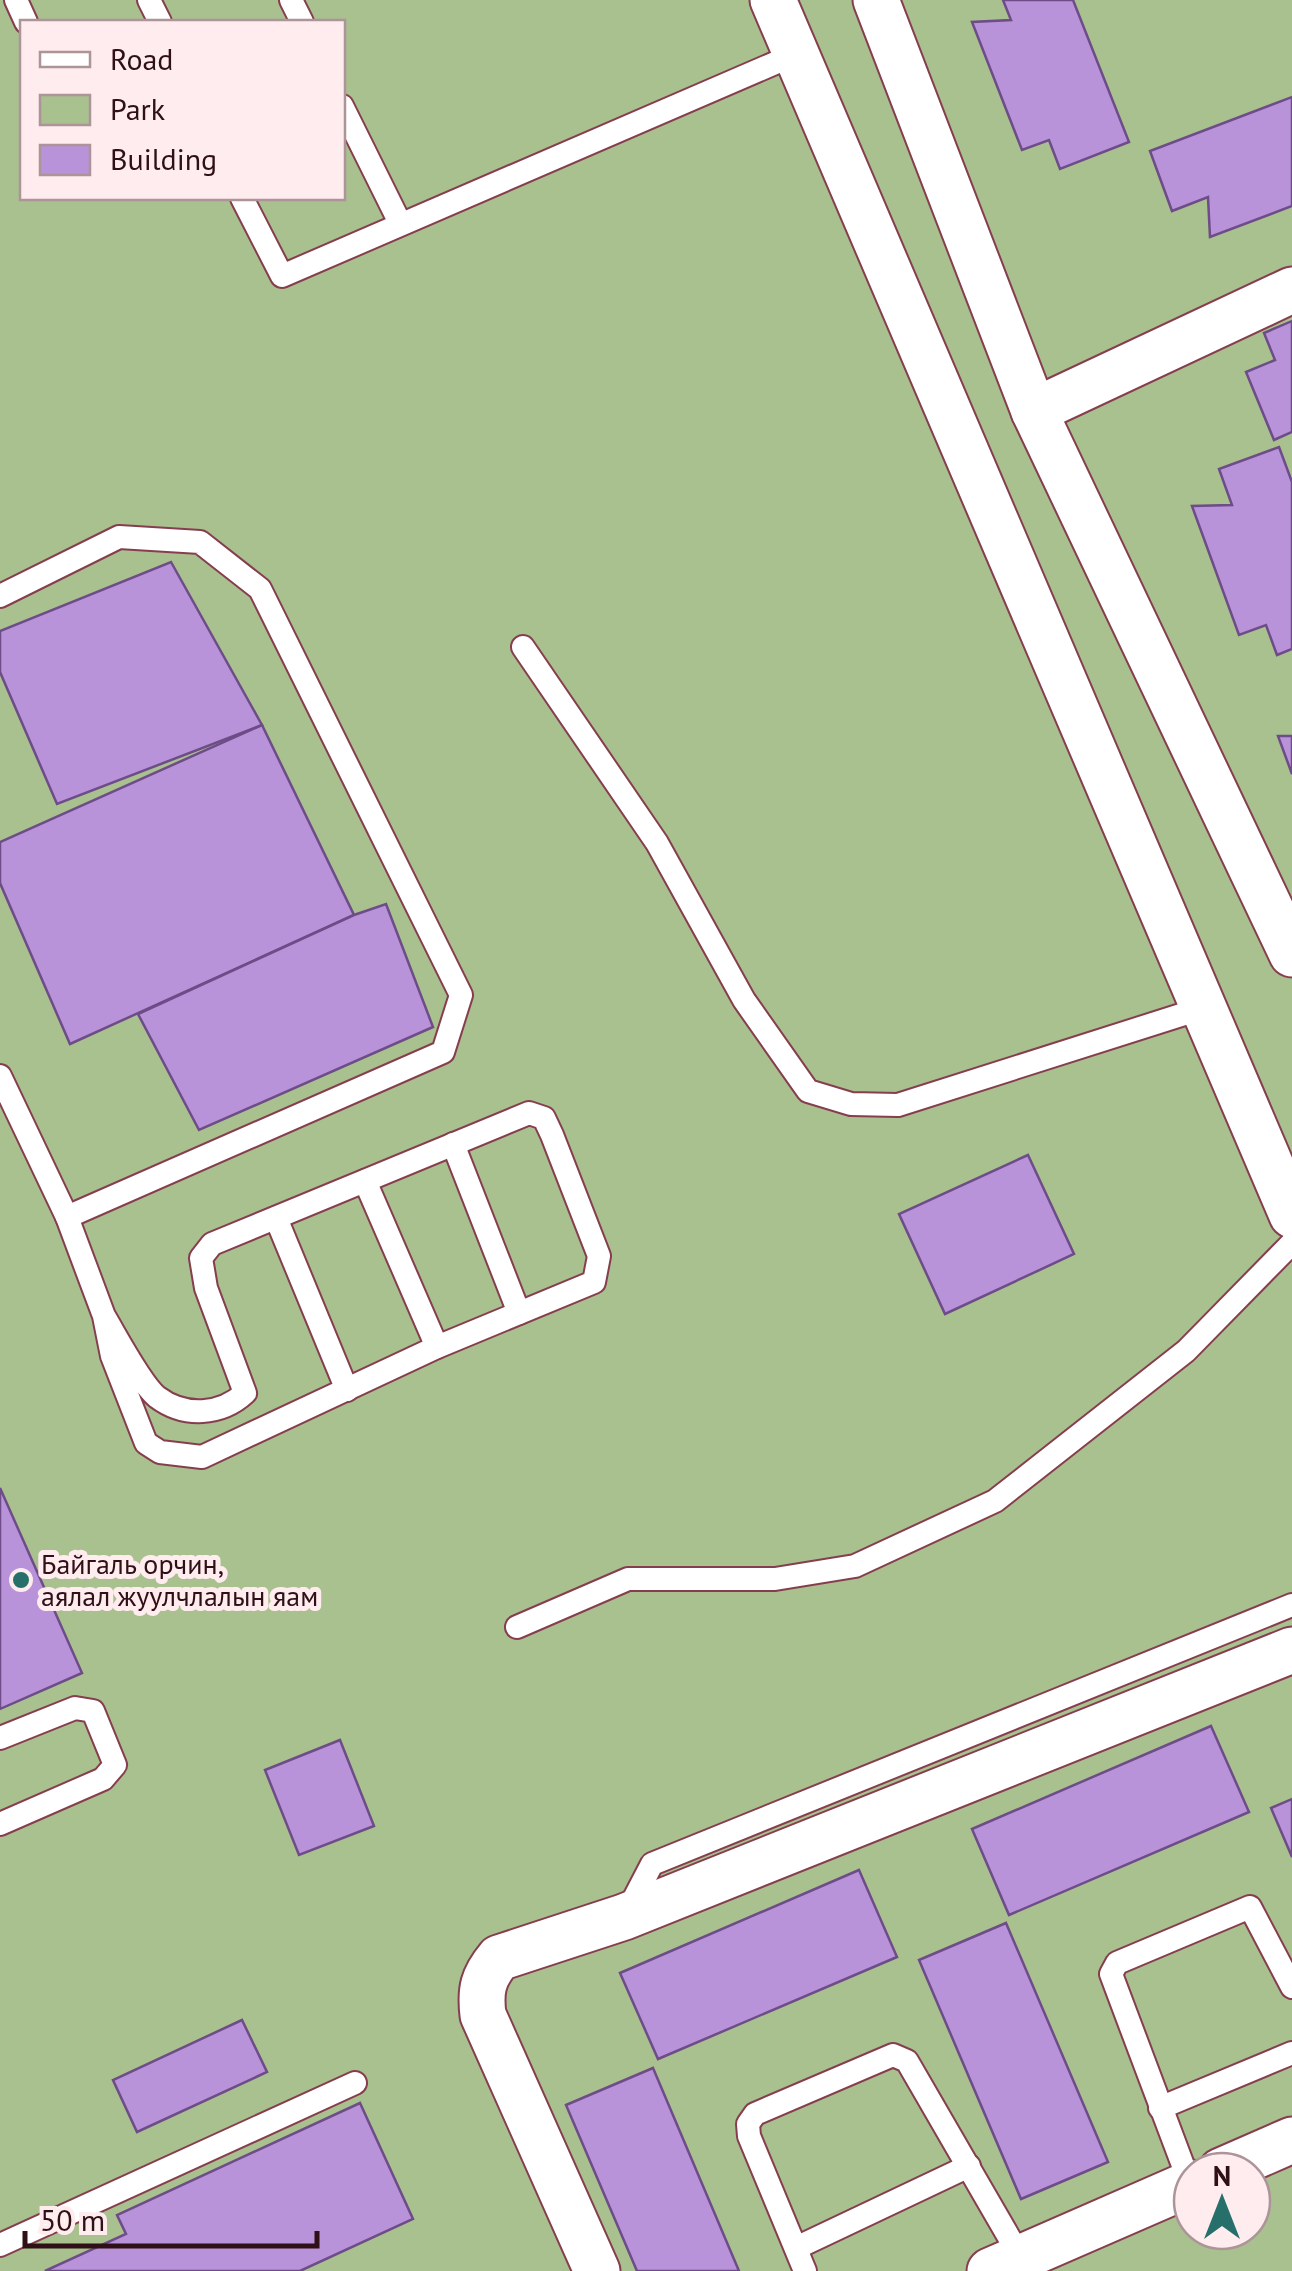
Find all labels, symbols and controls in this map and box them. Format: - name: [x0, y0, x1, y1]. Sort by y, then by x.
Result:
- legend: [20, 20, 345, 200]
- text: Road: [110, 39, 174, 78]
- text: Park: [110, 89, 166, 128]
- text: Building: [110, 139, 217, 178]
- place label: Байгаль орчин, аялал жуулчлалын яам: [41, 1545, 318, 1614]
- marker: Байгаль орчин, аялал жуулчлалын яам: [10, 1569, 32, 1591]
- north arrow: [1172, 2151, 1272, 2251]
- text: N: [1213, 2157, 1231, 2194]
- scale bar: [25, 2186, 318, 2248]
- text: 50 m: [40, 2200, 105, 2239]

